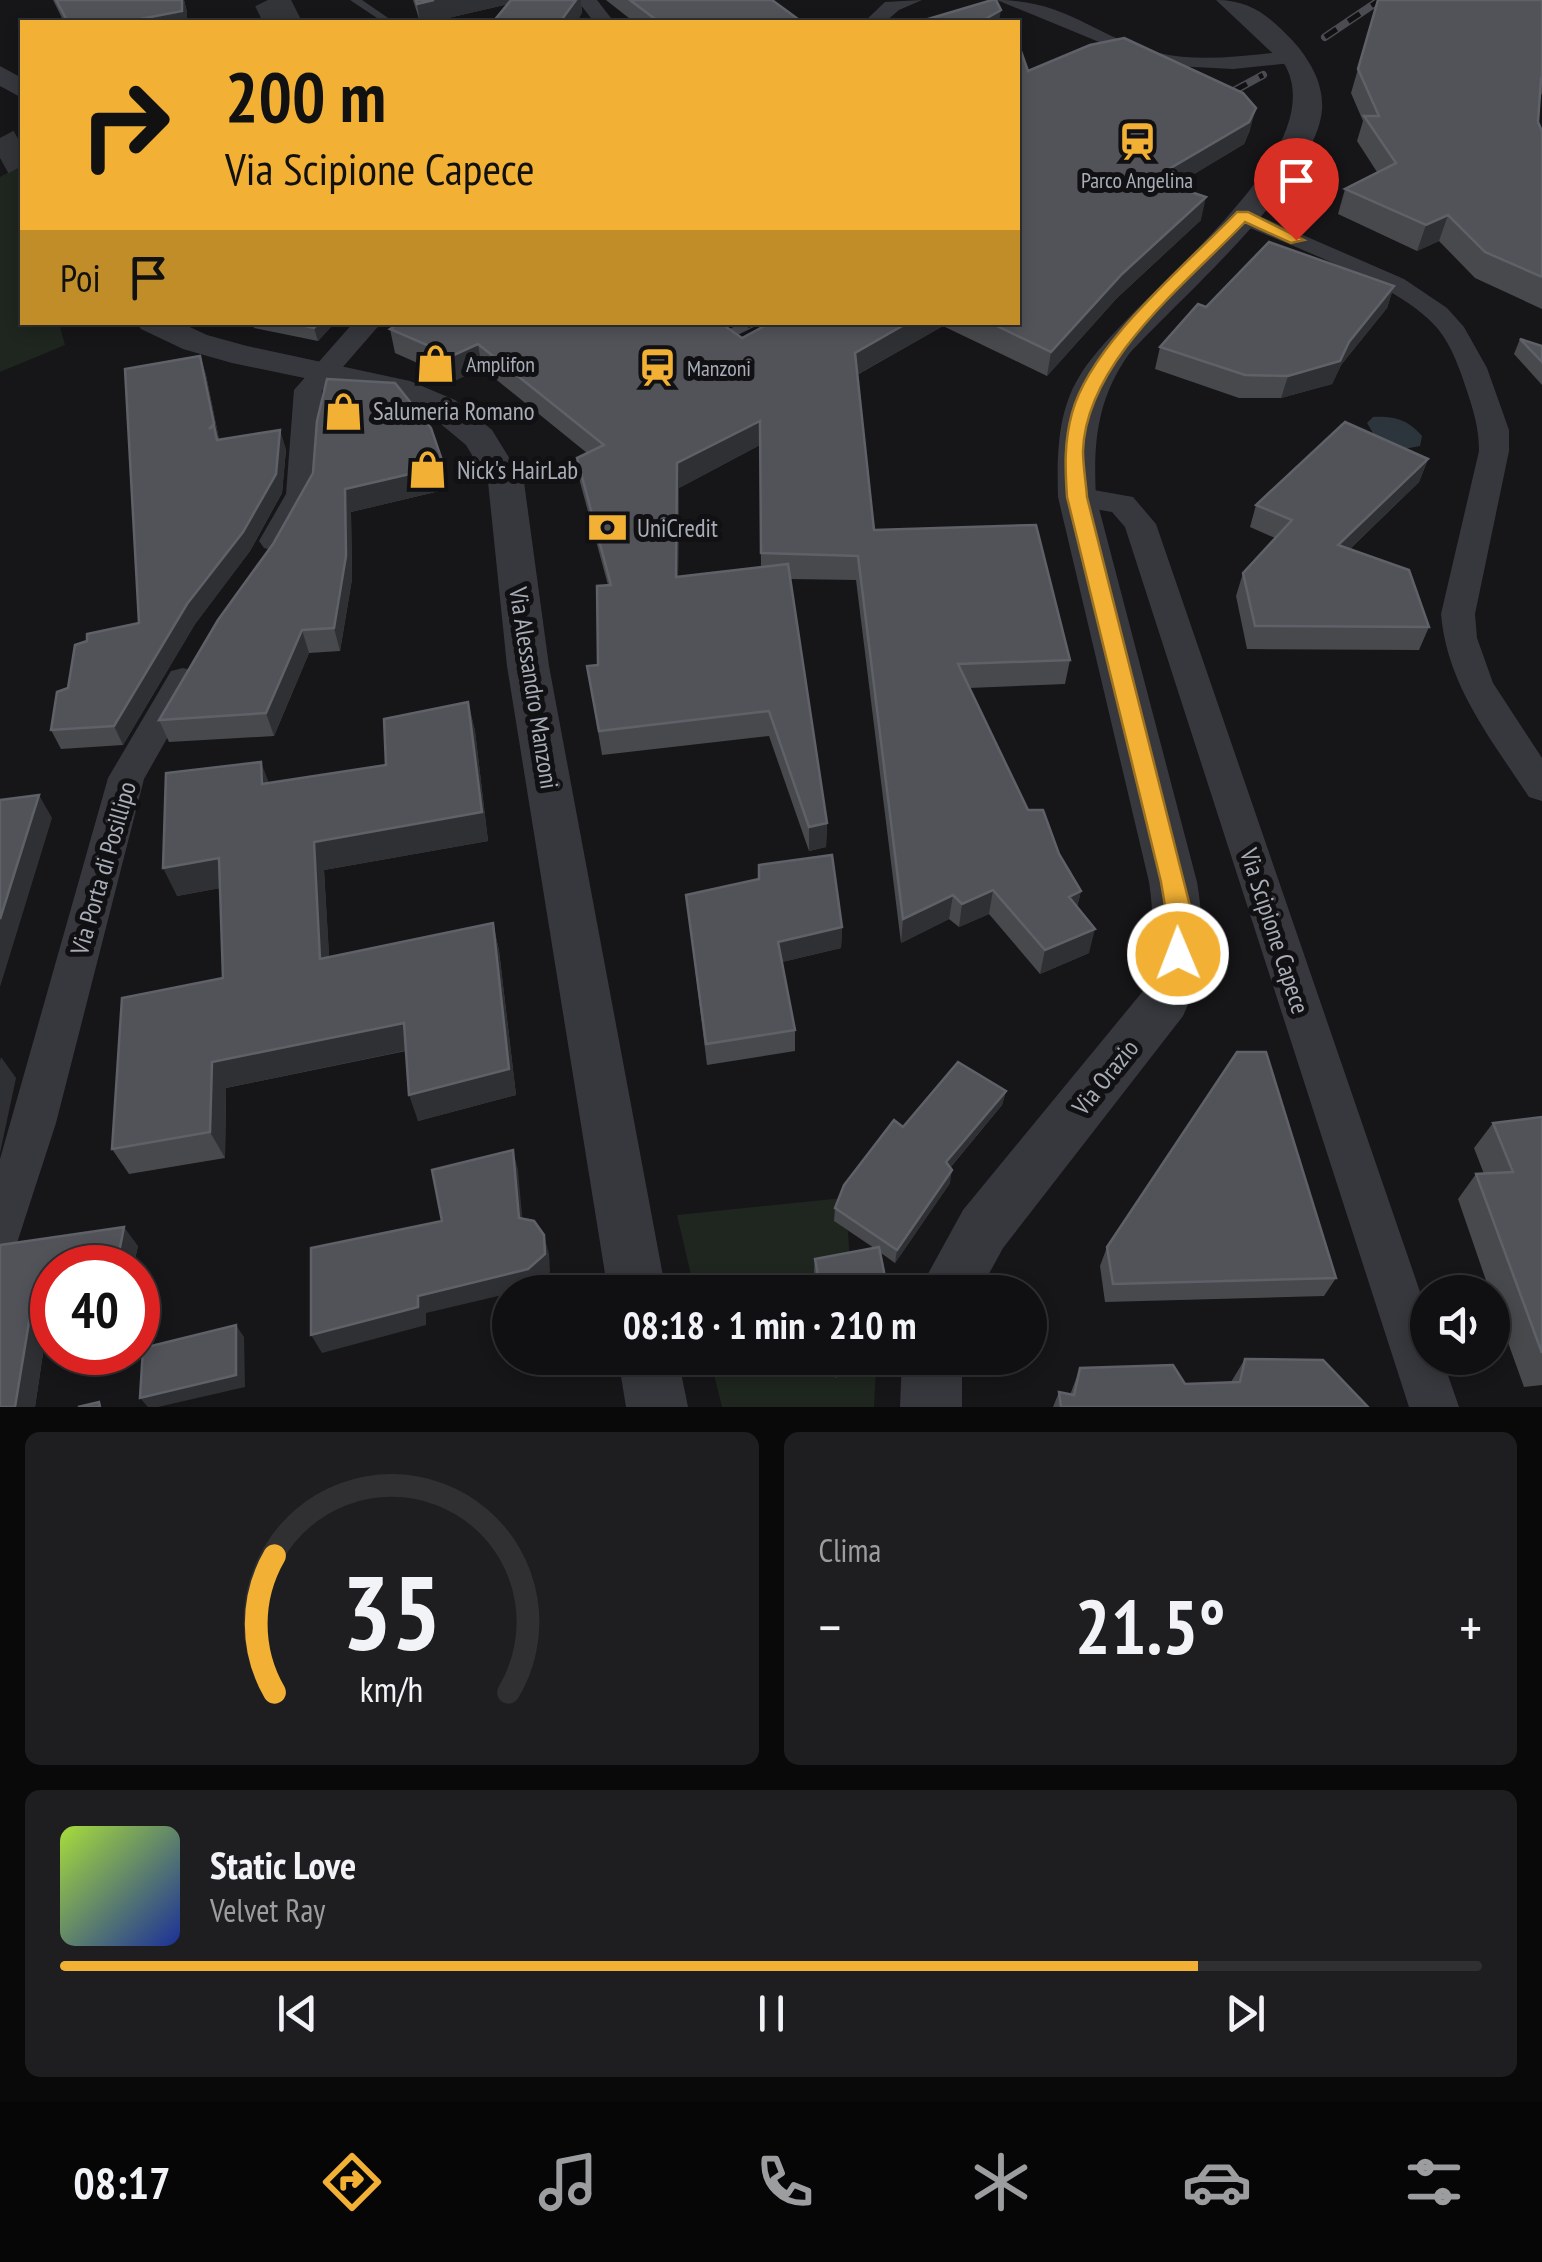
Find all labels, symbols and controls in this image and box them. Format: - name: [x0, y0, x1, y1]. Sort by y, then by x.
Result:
- text: 200 m: [225, 51, 386, 141]
- icon: right: [60, 60, 190, 190]
- station icon: Parco Angelina: [1116, 120, 1158, 162]
- pin: [1254, 138, 1339, 241]
- text: Via Scipione Capece: [225, 139, 535, 197]
- icon: arrive: [1269, 153, 1324, 208]
- place label: Parco Angelina: [1081, 166, 1193, 194]
- icon: arrive: [121, 250, 176, 305]
- text: Poi: [60, 253, 101, 302]
- shop icon: Amplifon: [415, 343, 457, 385]
- station icon: Manzoni: [636, 347, 678, 389]
- place label: Amplifon: [466, 350, 535, 378]
- place label: Manzoni: [687, 354, 751, 382]
- shop icon: Salumeria Romano: [322, 390, 364, 432]
- place label: Salumeria Romano: [373, 395, 534, 427]
- shop icon: Nick's HairLab: [406, 449, 448, 491]
- place label: Nick's HairLab: [457, 454, 578, 486]
- bank icon: UniCredit: [586, 507, 628, 549]
- place label: UniCredit: [637, 512, 718, 544]
- street label: Via Alessandro Manzoni: [502, 584, 566, 791]
- street label: Via Porta di Posillipo: [63, 778, 143, 959]
- street label: Via Scipione Capece: [1233, 843, 1317, 1018]
- position arrow: [1126, 902, 1230, 1006]
- street label: Via Orazio: [1064, 1033, 1145, 1122]
- speed limit sign: 40: [30, 1245, 160, 1375]
- map controls: [1410, 1275, 1510, 1375]
- button: sound: [1410, 1275, 1510, 1375]
- text: 08:18 · 1 min · 210 m: [623, 1300, 916, 1349]
- text: Clima: [819, 1529, 881, 1571]
- text: 35: [342, 1544, 441, 1679]
- text: 21.5°: [1075, 1578, 1226, 1675]
- text: −: [819, 1591, 841, 1662]
- text: +: [1459, 1591, 1482, 1662]
- text: km/h: [360, 1666, 423, 1712]
- text: Static Love: [210, 1840, 356, 1889]
- text: Velvet Ray: [210, 1889, 325, 1931]
- icon: previous: [270, 1986, 325, 2041]
- icon: pause: [744, 1986, 799, 2041]
- icon: next: [1218, 1986, 1273, 2041]
- icon: directions: [317, 2147, 387, 2217]
- icon: music: [533, 2147, 603, 2217]
- icon: phone: [750, 2147, 820, 2217]
- icon: climate: [966, 2147, 1036, 2217]
- icon: car: [1182, 2147, 1252, 2217]
- icon: filters: [1399, 2147, 1469, 2217]
- text: 08:17: [73, 2153, 171, 2211]

